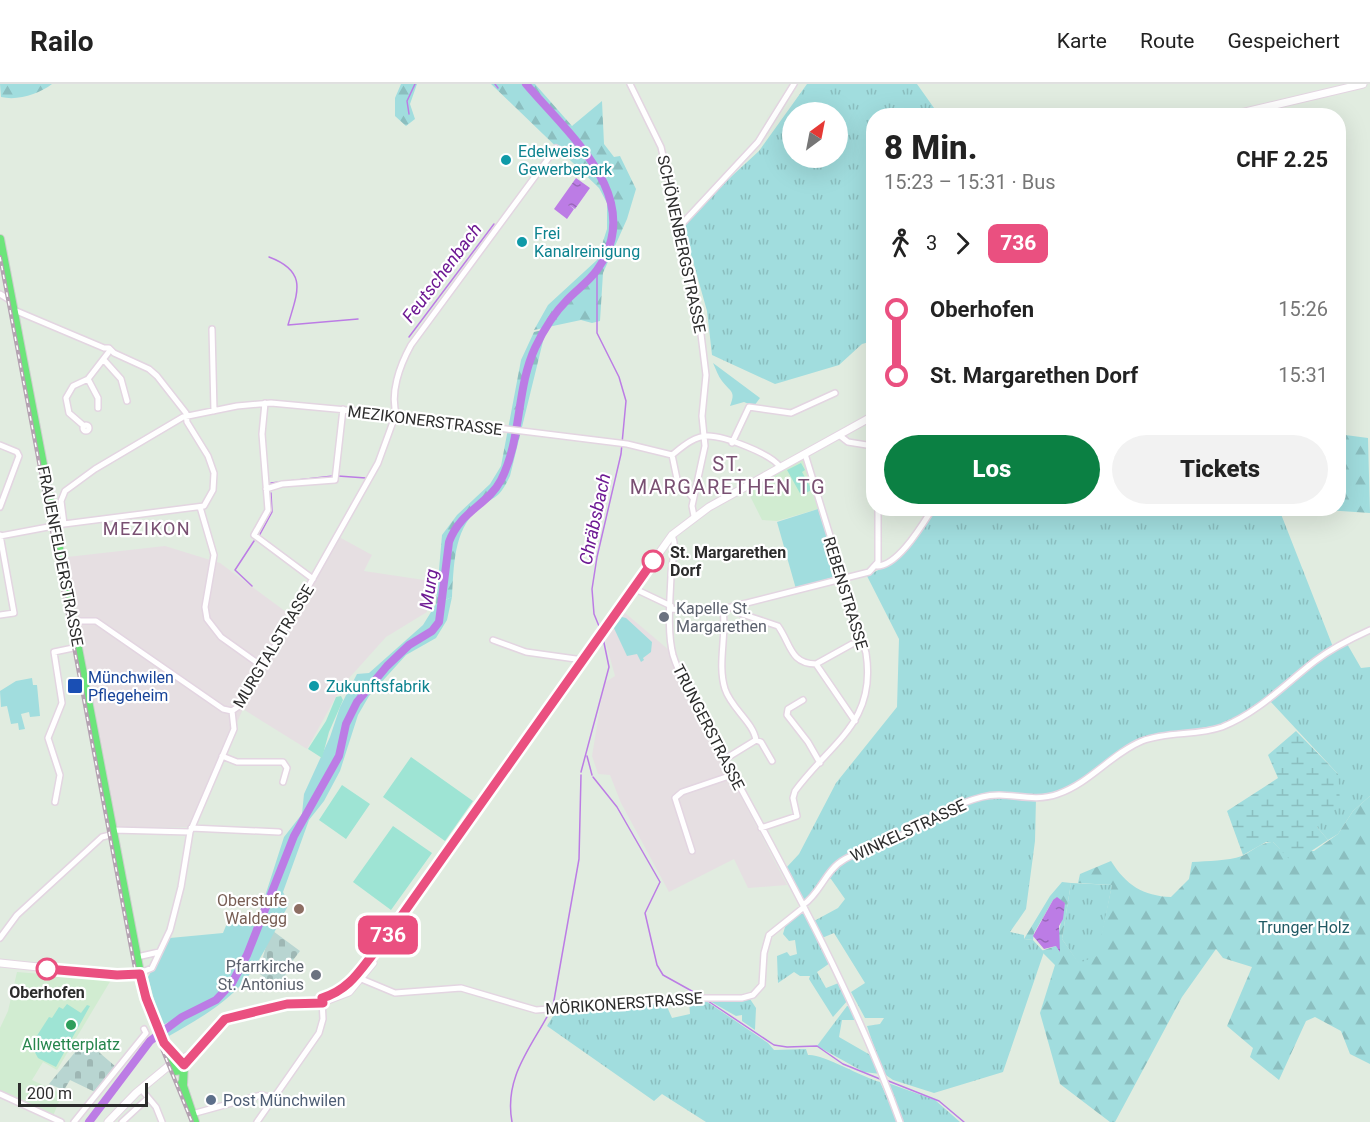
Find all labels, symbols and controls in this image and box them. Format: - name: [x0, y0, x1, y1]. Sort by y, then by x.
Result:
- text: Railo: [30, 25, 94, 58]
- text: Karte: [1057, 29, 1107, 53]
- text: Route: [1140, 29, 1194, 53]
- text: Gespeichert: [1227, 29, 1340, 53]
- north arrow: [782, 102, 848, 168]
- map controls: [782, 102, 848, 168]
- text: 8 Min.: [884, 128, 977, 167]
- place label: Edelweiss Gewerbepark: [518, 142, 613, 179]
- text: CHF 2.25: [1236, 147, 1328, 172]
- marker: Edelweiss Gewerbepark: [499, 153, 513, 167]
- street label: SCHÖNENBERGSTRASSE: [653, 153, 710, 335]
- text: 15:23 – 15:31 · Bus: [884, 170, 1056, 194]
- water label: Feutschenbach: [397, 219, 486, 326]
- place label: Frei Kanalreinigung: [534, 224, 640, 261]
- icon: walk: [884, 227, 917, 260]
- icon: forward: [946, 227, 979, 260]
- text: 3: [926, 231, 937, 255]
- text: 736: [1000, 231, 1036, 255]
- marker: Frei Kanalreinigung: [515, 235, 529, 249]
- text: Oberhofen: [930, 297, 1034, 322]
- text: 15:26: [1278, 297, 1328, 321]
- text: St. Margarethen Dorf: [930, 363, 1138, 388]
- text: 15:31: [1278, 363, 1328, 387]
- street label: MEZIKONERSTRASSE: [347, 402, 503, 439]
- button: Los: [884, 435, 1100, 504]
- button: Tickets: [1112, 435, 1328, 504]
- district label: ST. MARGARETHEN TG: [630, 452, 826, 499]
- street label: FRAUENFELDERSTRASSE: [34, 464, 87, 648]
- water label: Chräbsbach: [575, 471, 614, 567]
- district label: MEZIKON: [103, 518, 191, 539]
- street label: REBENSTRASSE: [819, 534, 872, 652]
- place label: St. Margarethen Dorf: [670, 543, 786, 580]
- marker: St. Margarethen Dorf: [642, 550, 664, 572]
- water label: Murg: [415, 567, 442, 611]
- street label: MURGTALSTRASSE: [229, 581, 318, 711]
- place label: Kapelle St. Margarethen: [676, 599, 767, 636]
- marker: Kapelle St. Margarethen: [657, 610, 671, 624]
- street label: TRUNGERSTRASSE: [669, 661, 748, 793]
- place label: Münchwilen Pflegeheim: [88, 668, 174, 705]
- marker: Münchwilen Pflegeheim: [66, 677, 84, 695]
- place label: Zukunftsfabrik: [326, 677, 431, 696]
- marker: Zukunftsfabrik: [307, 679, 321, 693]
- street label: WINKELSTRASSE: [847, 795, 969, 866]
- place label: Oberstufe Waldegg: [217, 891, 287, 928]
- marker: Oberstufe Waldegg: [292, 902, 306, 916]
- line badge: 736: [354, 916, 422, 954]
- park label: Trunger Holz: [1258, 918, 1350, 937]
- text: 736: [370, 923, 406, 947]
- place label: Pfarrkirche St. Antonius: [218, 957, 304, 994]
- marker: Oberhofen: [36, 958, 58, 980]
- marker: Pfarrkirche St. Antonius: [309, 968, 323, 982]
- place label: Oberhofen: [9, 983, 85, 1002]
- street label: MÖRIKONERSTRASSE: [545, 989, 703, 1018]
- marker: Allwetterplatz: [64, 1018, 78, 1032]
- place label: Allwetterplatz: [22, 1035, 120, 1054]
- scale bar: [18, 1080, 148, 1108]
- text: 200 m: [27, 1084, 72, 1103]
- place label: Post Münchwilen: [223, 1091, 346, 1110]
- marker: Post Münchwilen: [204, 1093, 218, 1107]

